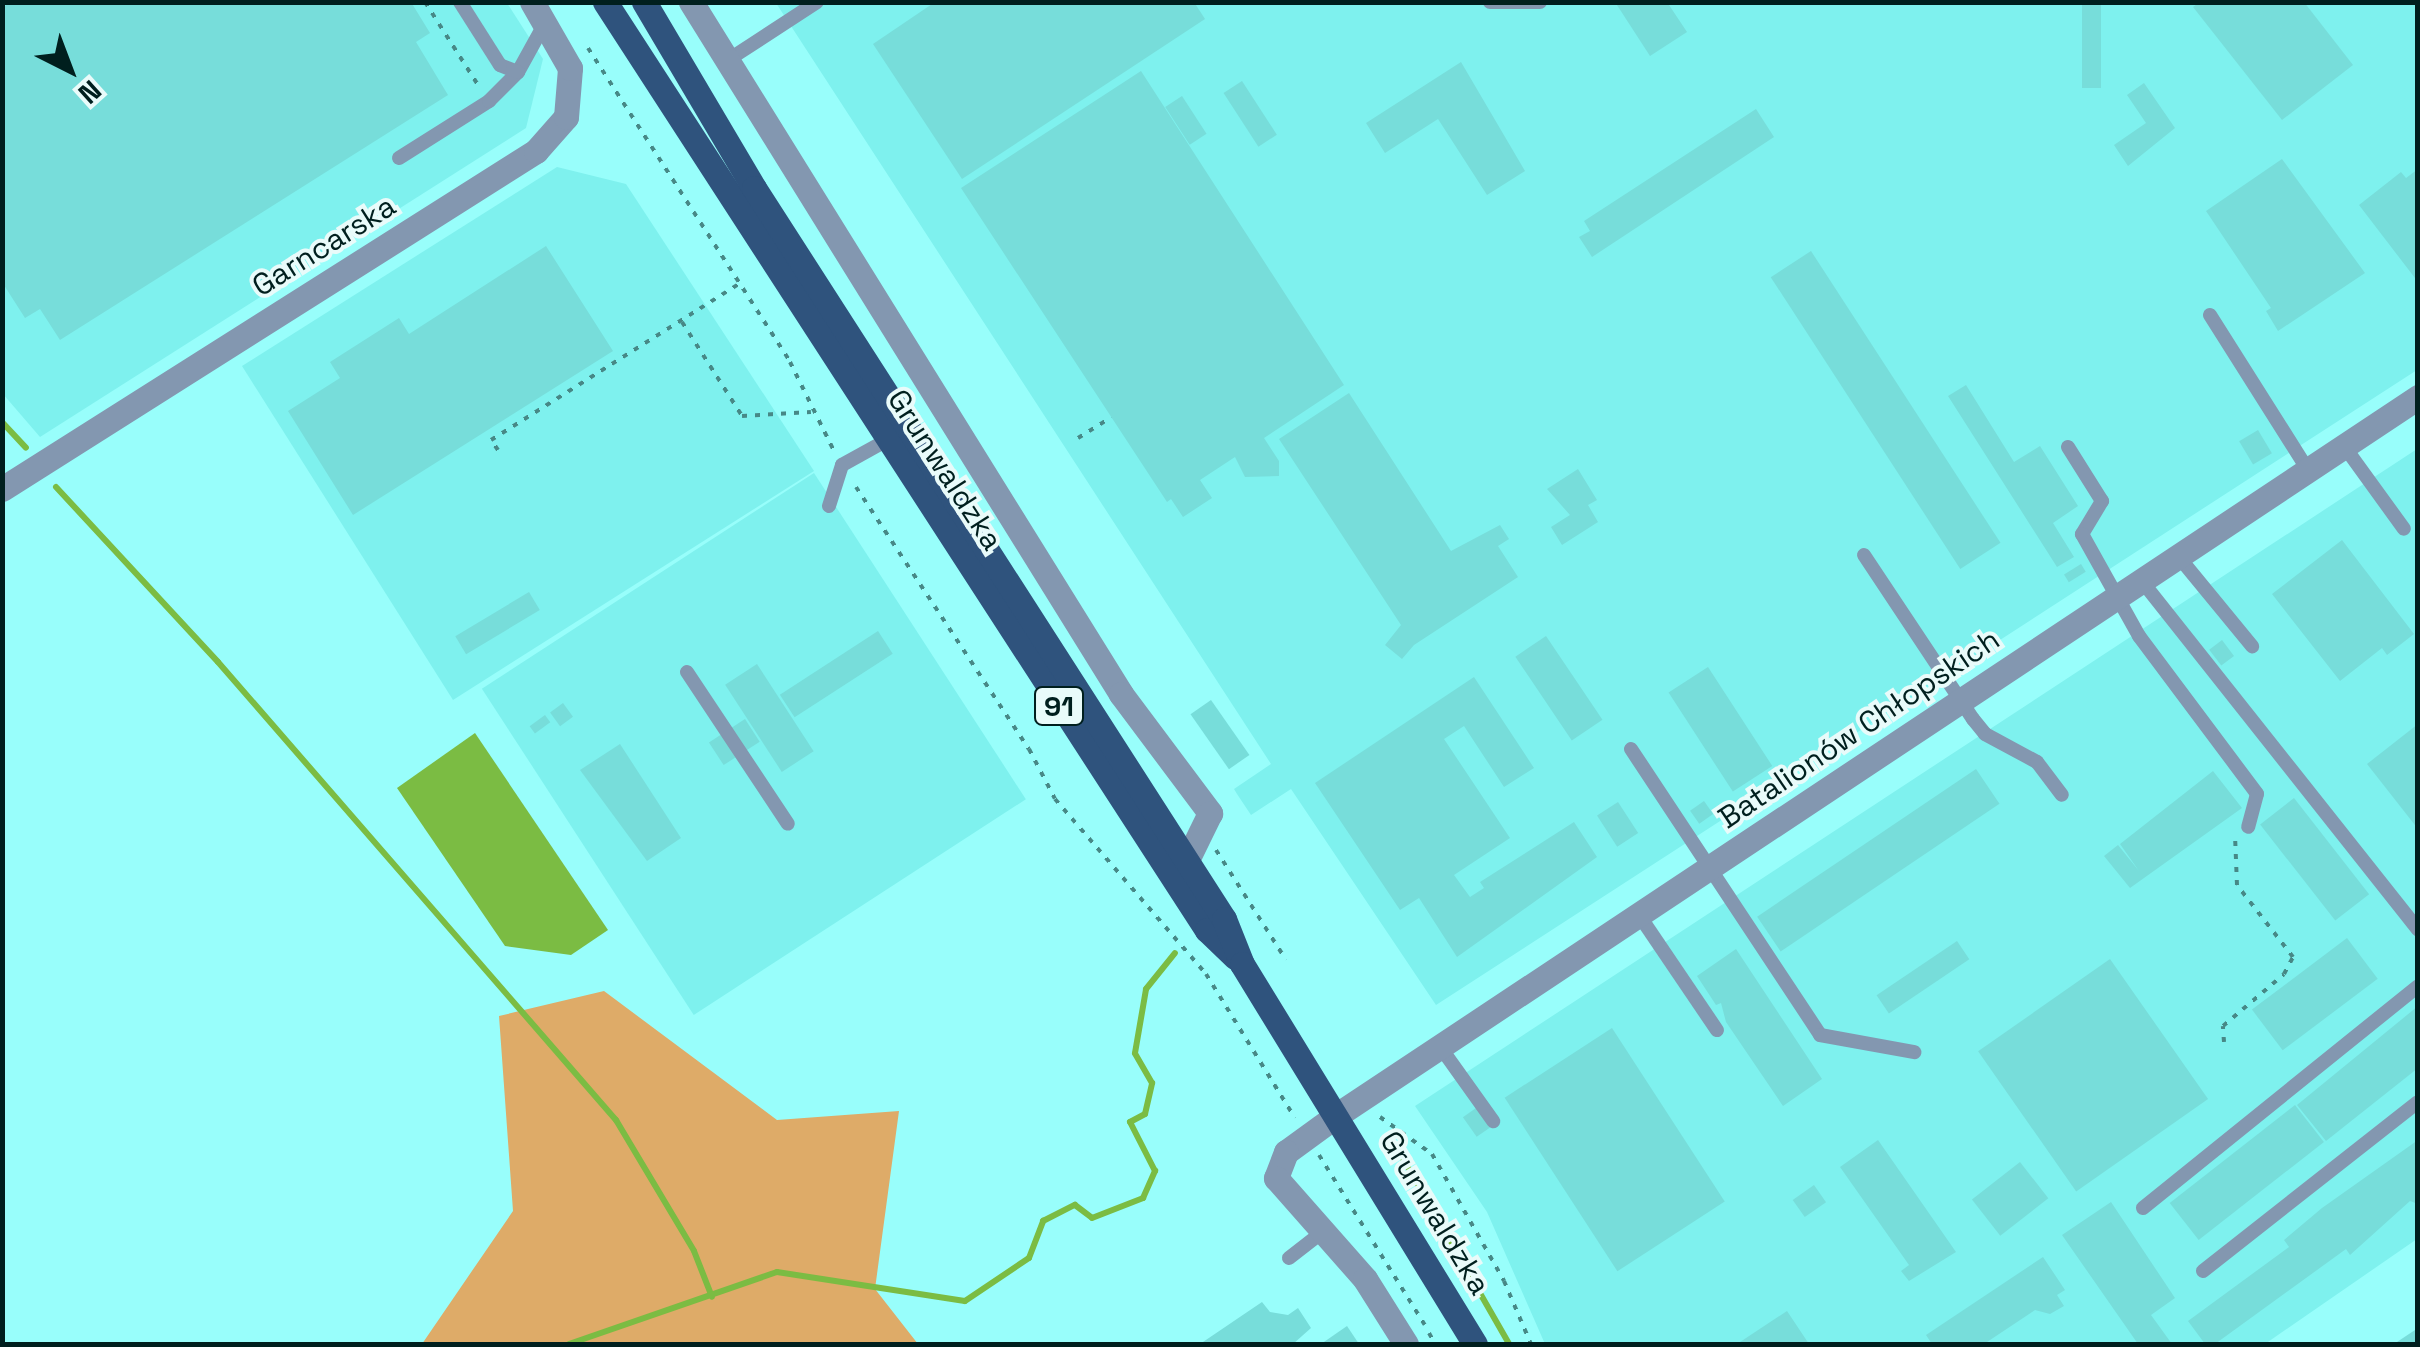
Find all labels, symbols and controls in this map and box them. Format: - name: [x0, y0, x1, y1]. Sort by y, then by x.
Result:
- north arrow: [20, 20, 120, 120]
- text: N: [71, 73, 109, 112]
- street label: Garncarska: [246, 188, 402, 304]
- street label: Grunwaldzka: [880, 383, 1010, 557]
- street label: Batalionów Chłopskich: [1712, 622, 2006, 836]
- road number: 91: [1034, 683, 1084, 729]
- street label: Grunwaldzka: [1372, 1125, 1498, 1301]

